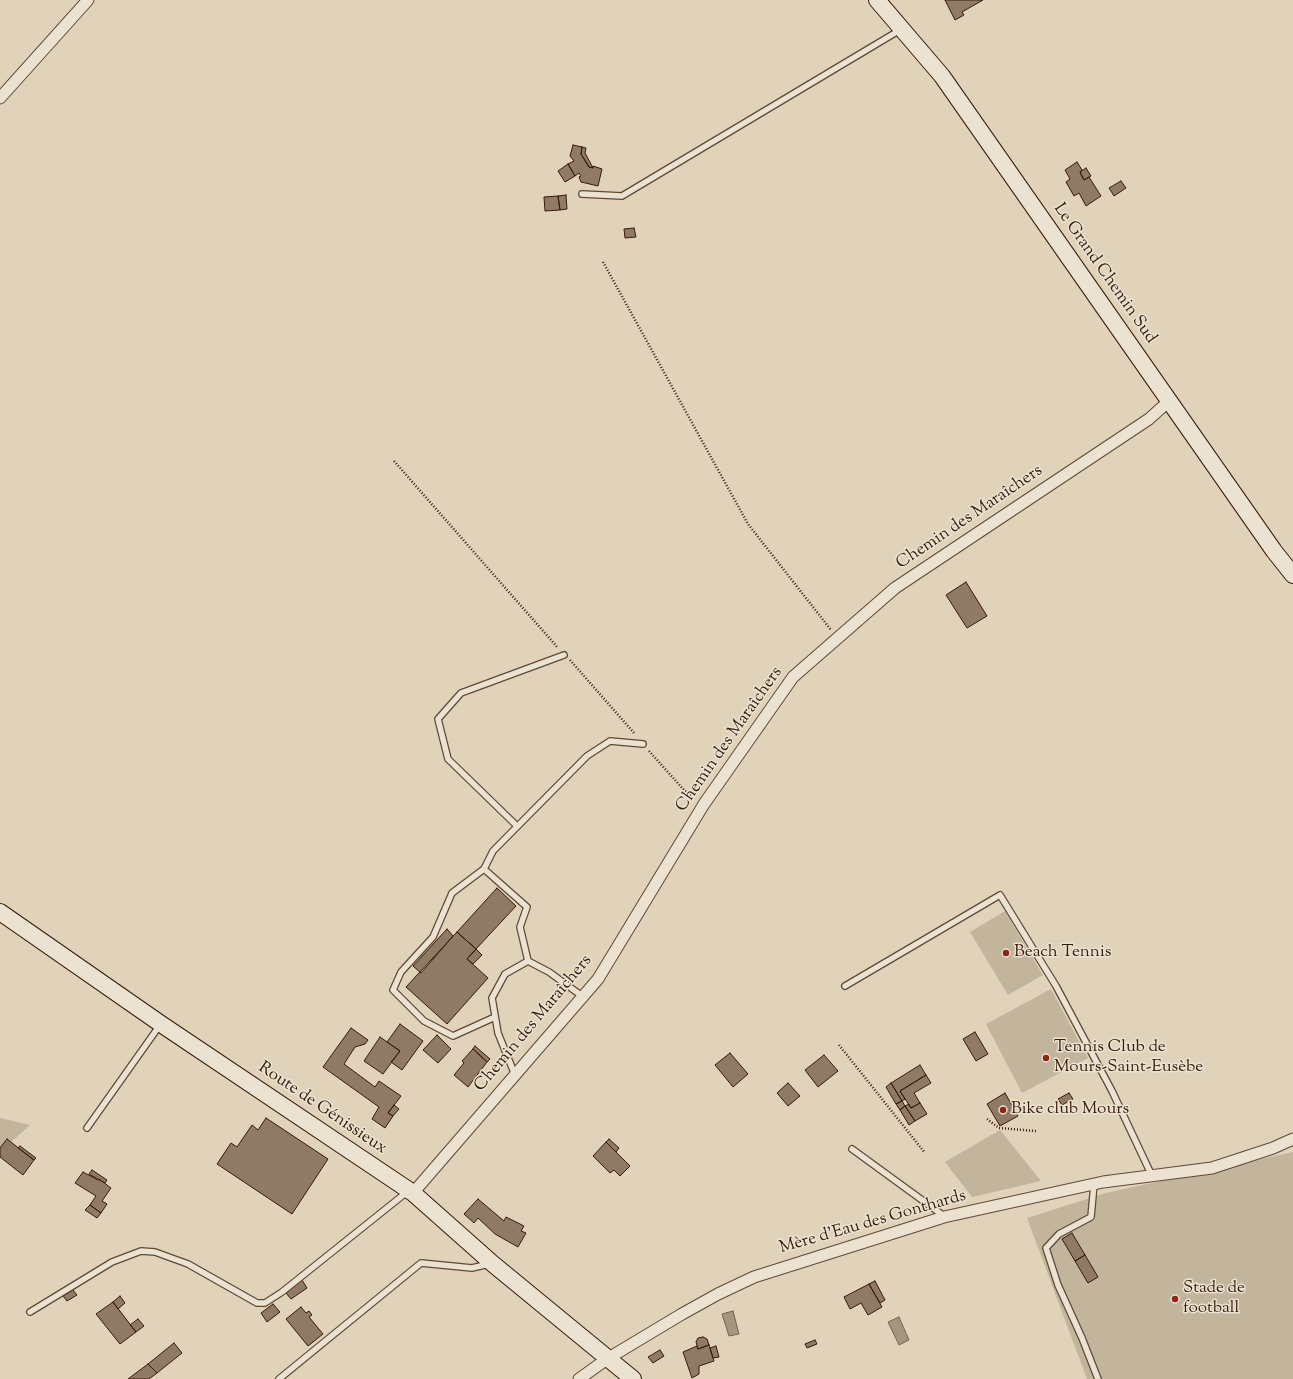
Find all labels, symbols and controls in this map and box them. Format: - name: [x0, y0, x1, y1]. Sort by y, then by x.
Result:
- street label: Le Grand Chemin Sud: [1048, 200, 1160, 348]
- street label: Chemin des Maraîchers: [893, 461, 1047, 575]
- street label: Chemin des Maraîchers: [672, 664, 788, 816]
- place label: Beach Tennis: [1014, 943, 1111, 963]
- marker: Beach Tennis: [1001, 948, 1011, 958]
- street label: Chemin des Maraîchers: [471, 951, 597, 1097]
- place label: Tennis Club de Mours-Saint-Eusèbe: [1054, 1038, 1203, 1078]
- marker: Tennis Club de Mours-Saint-Eusèbe: [1041, 1053, 1051, 1063]
- street label: Route de Génissieux: [254, 1058, 390, 1160]
- place label: Bike club Mours: [1011, 1100, 1129, 1120]
- marker: Bike club Mours: [998, 1105, 1008, 1115]
- street label: Mère d'Eau des Gonthards: [777, 1187, 969, 1259]
- place label: Stade de football: [1183, 1279, 1245, 1319]
- marker: Stade de football: [1170, 1294, 1180, 1304]

